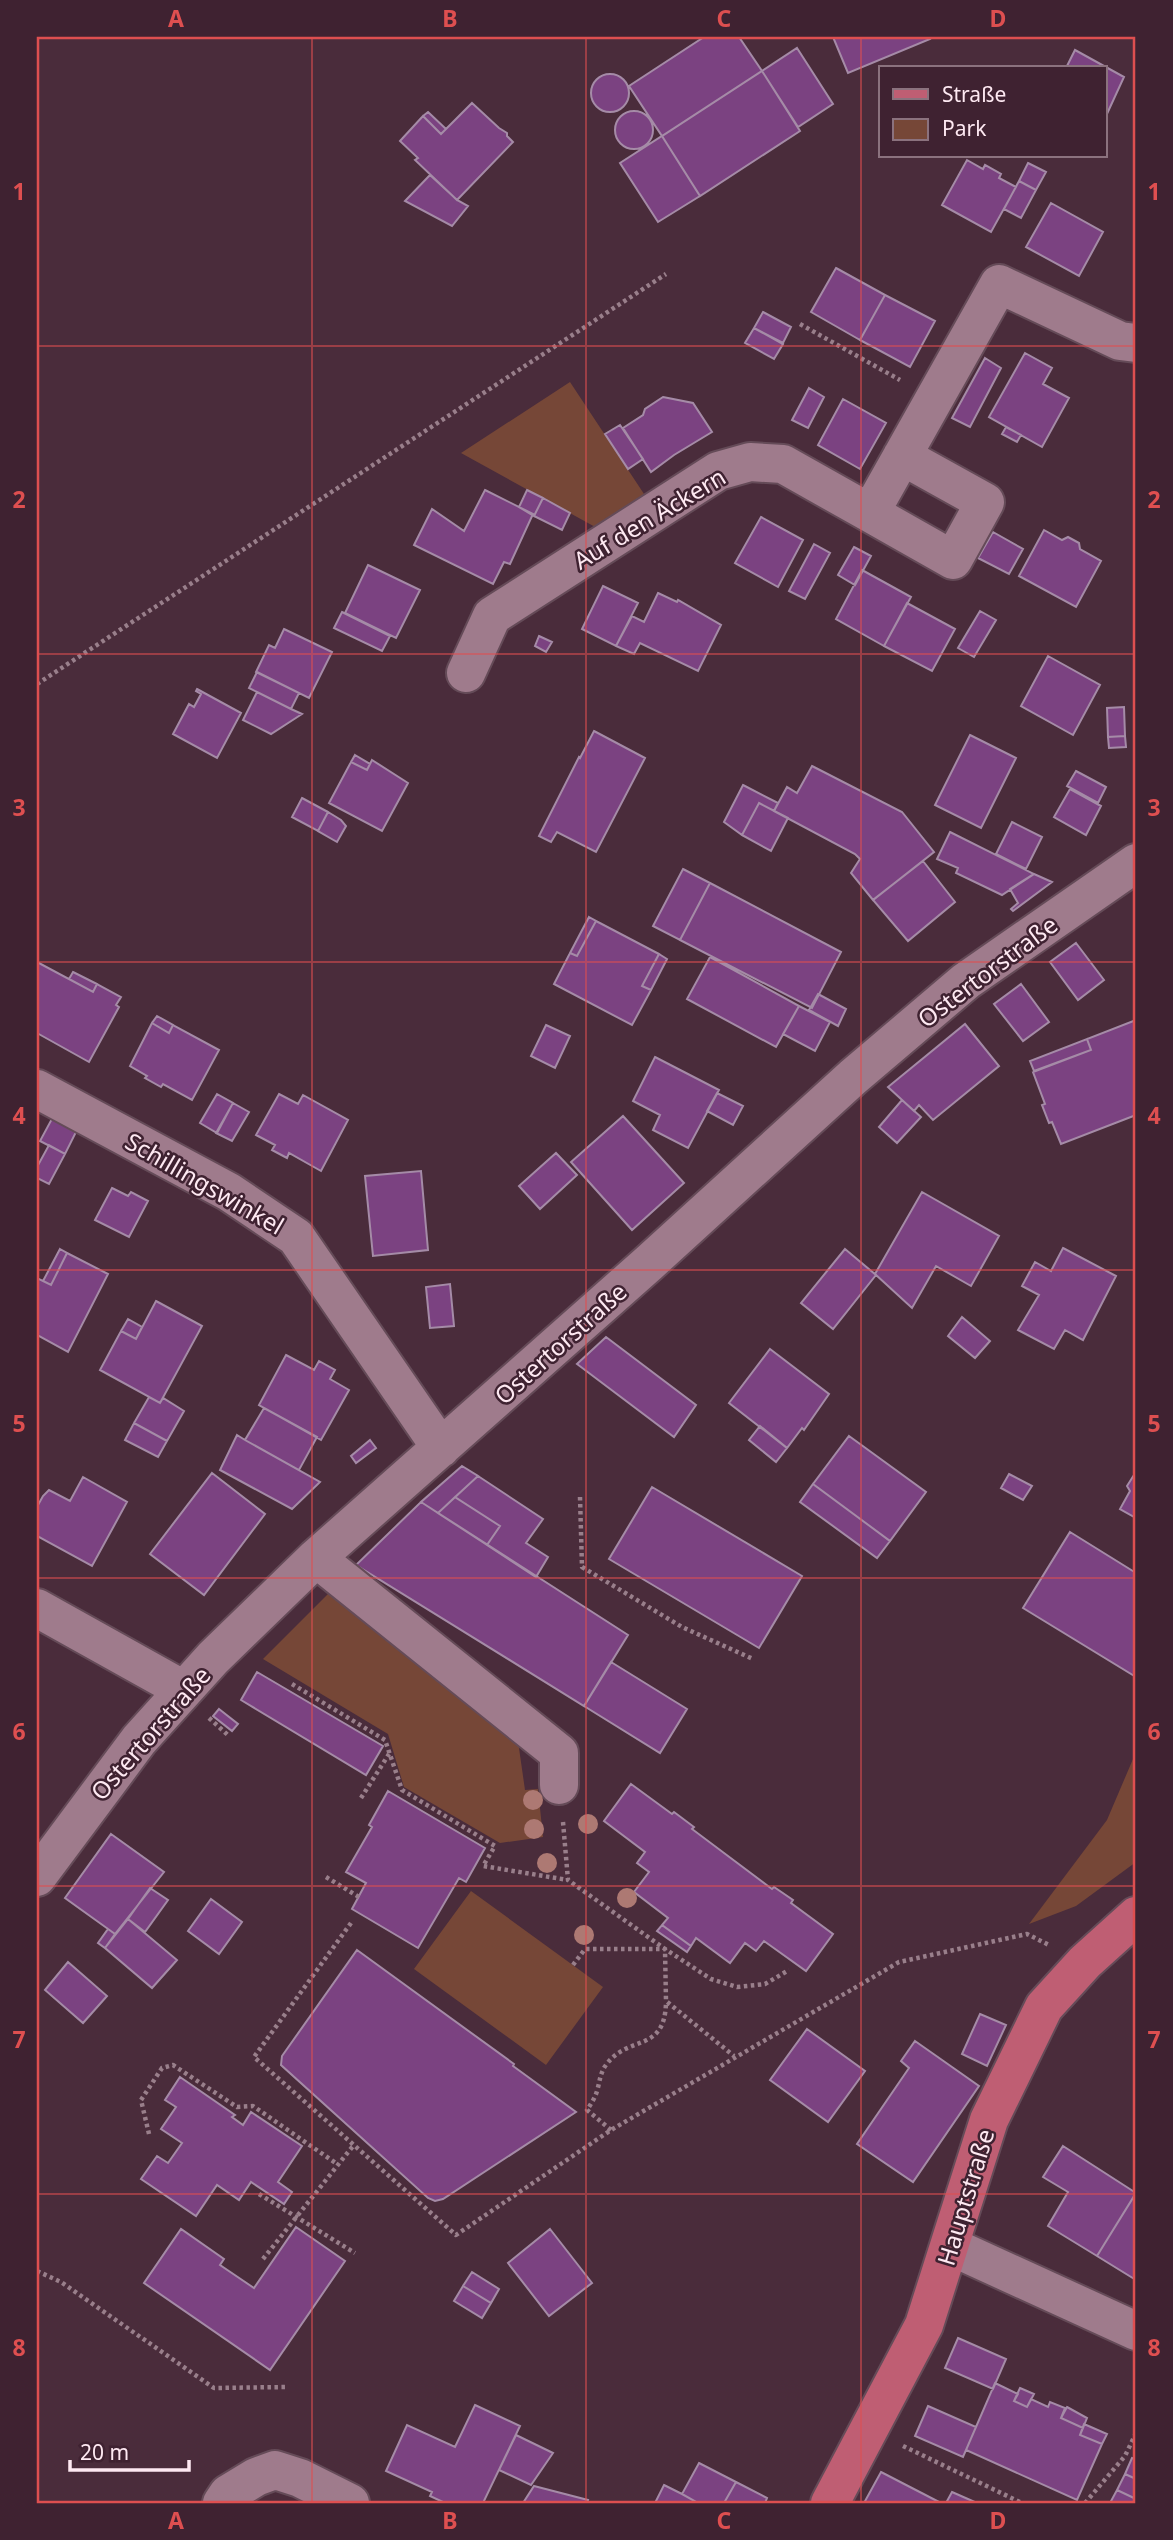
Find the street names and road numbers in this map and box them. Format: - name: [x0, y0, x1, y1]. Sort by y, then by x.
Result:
- street label: Auf den Äckern: [567, 460, 731, 576]
- street label: Ostertorstraße: [910, 908, 1064, 1034]
- street label: Schillingswinkel: [120, 1124, 290, 1242]
- street label: Ostertorstraße: [487, 1275, 633, 1411]
- street label: Ostertorstraße: [83, 1659, 217, 1807]
- street label: Hauptstraße: [929, 2125, 1001, 2269]

